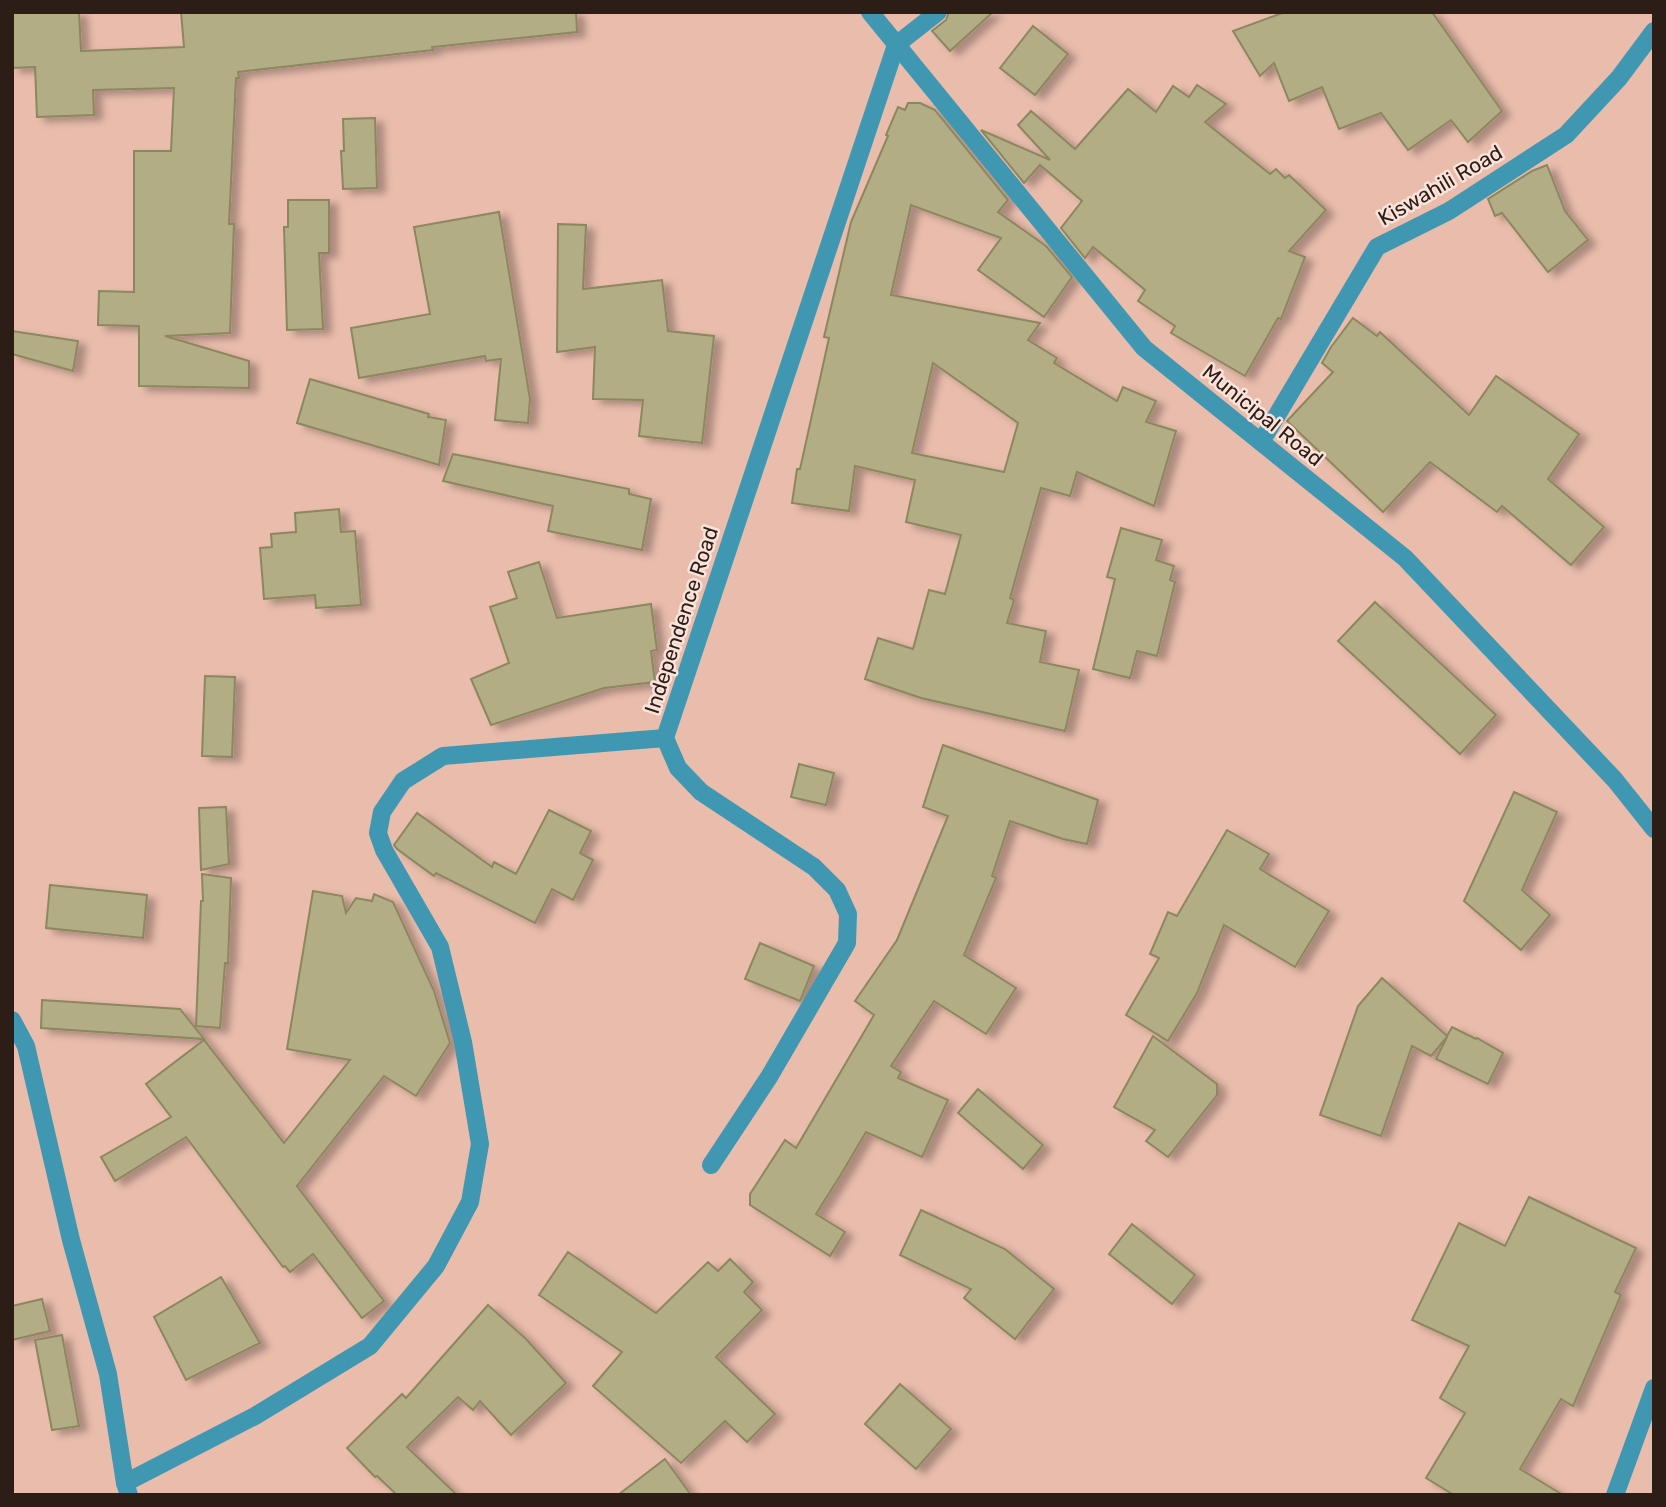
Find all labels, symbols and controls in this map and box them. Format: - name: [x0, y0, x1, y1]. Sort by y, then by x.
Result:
- street label: Kiswahili Road: [1373, 139, 1507, 231]
- street label: Municipal Road: [1198, 359, 1328, 471]
- street label: Independence Road: [639, 523, 723, 717]

